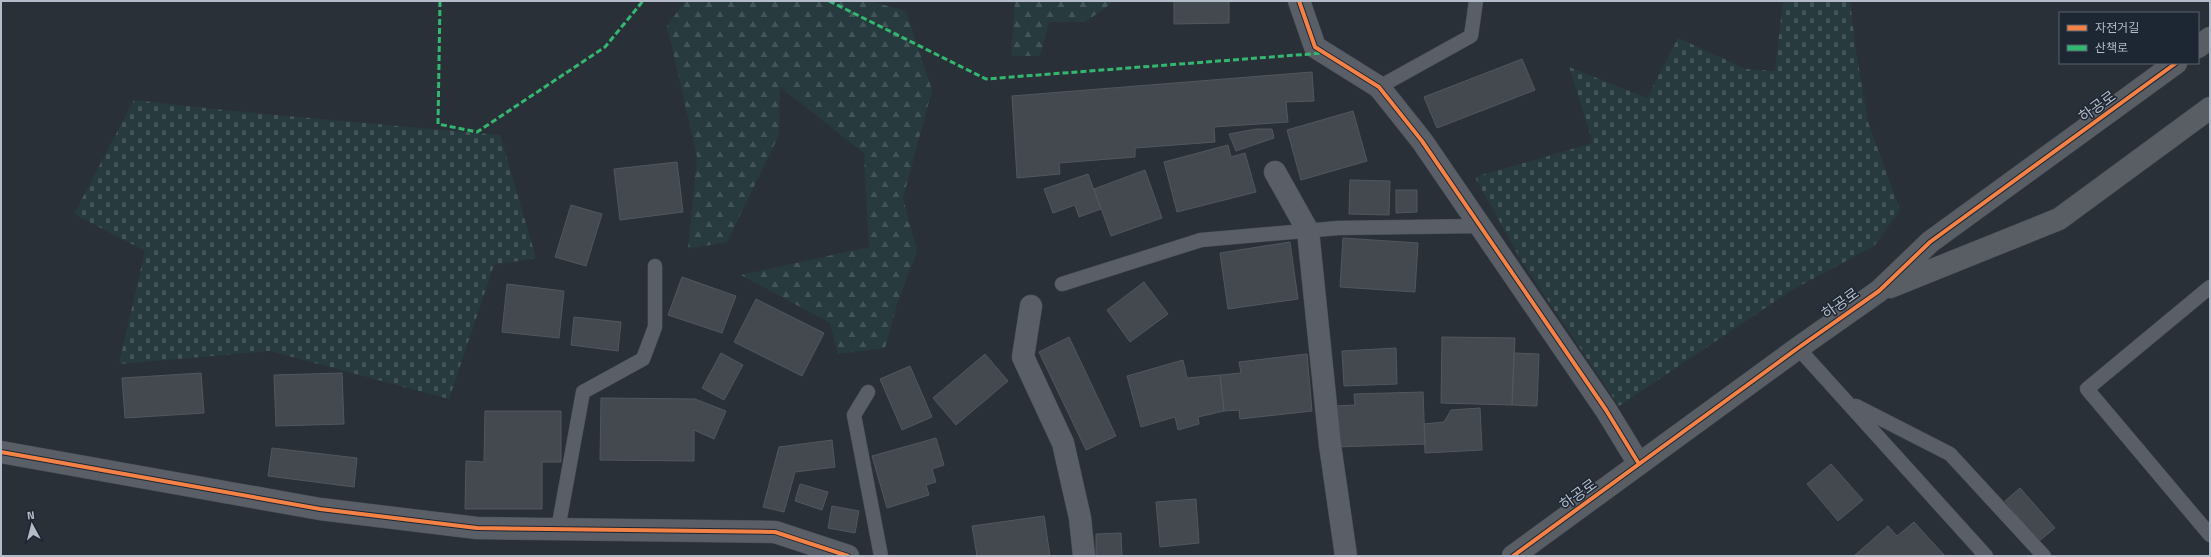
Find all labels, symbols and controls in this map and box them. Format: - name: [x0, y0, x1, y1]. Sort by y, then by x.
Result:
- legend: [2059, 12, 2199, 64]
- text: 자전거길: [2095, 18, 2139, 37]
- text: 산책로: [2095, 38, 2128, 57]
- street label: 하공로: [2073, 85, 2121, 127]
- street label: 하공로: [1816, 282, 1864, 324]
- street label: 하공로: [1554, 473, 1602, 515]
- north arrow: [12, 505, 52, 545]
- text: N: [26, 507, 36, 523]

